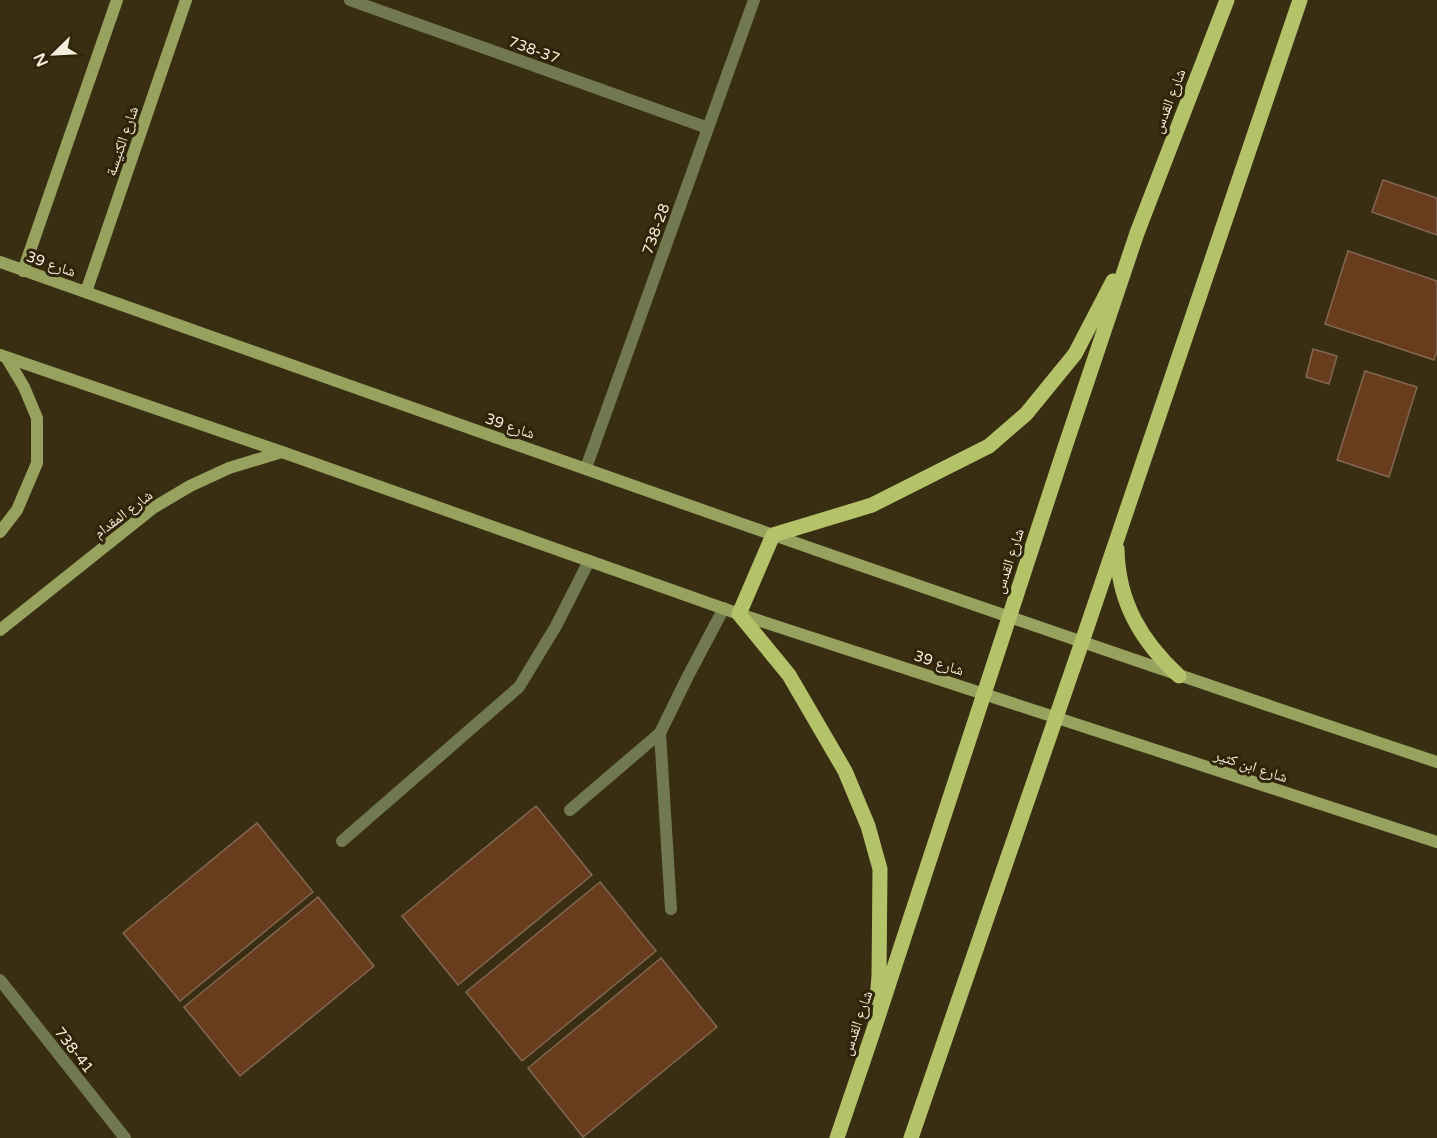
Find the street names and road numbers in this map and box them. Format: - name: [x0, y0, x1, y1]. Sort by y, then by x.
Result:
- street label: 738-37: [506, 32, 562, 68]
- street label: شارع القدس: [1149, 66, 1190, 136]
- street label: شارع الكنيسة: [102, 104, 143, 179]
- street label: 738-28: [638, 201, 674, 257]
- street label: شارع 39: [24, 247, 78, 282]
- street label: شارع 39: [483, 409, 537, 444]
- street label: شارع المقدام: [90, 486, 157, 543]
- street label: شارع القدس: [990, 526, 1029, 596]
- street label: شارع 39: [912, 647, 966, 680]
- street label: شارع ابن كثير: [1211, 745, 1290, 787]
- street label: شارع القدس: [838, 988, 877, 1058]
- street label: 738-41: [50, 1023, 98, 1077]

